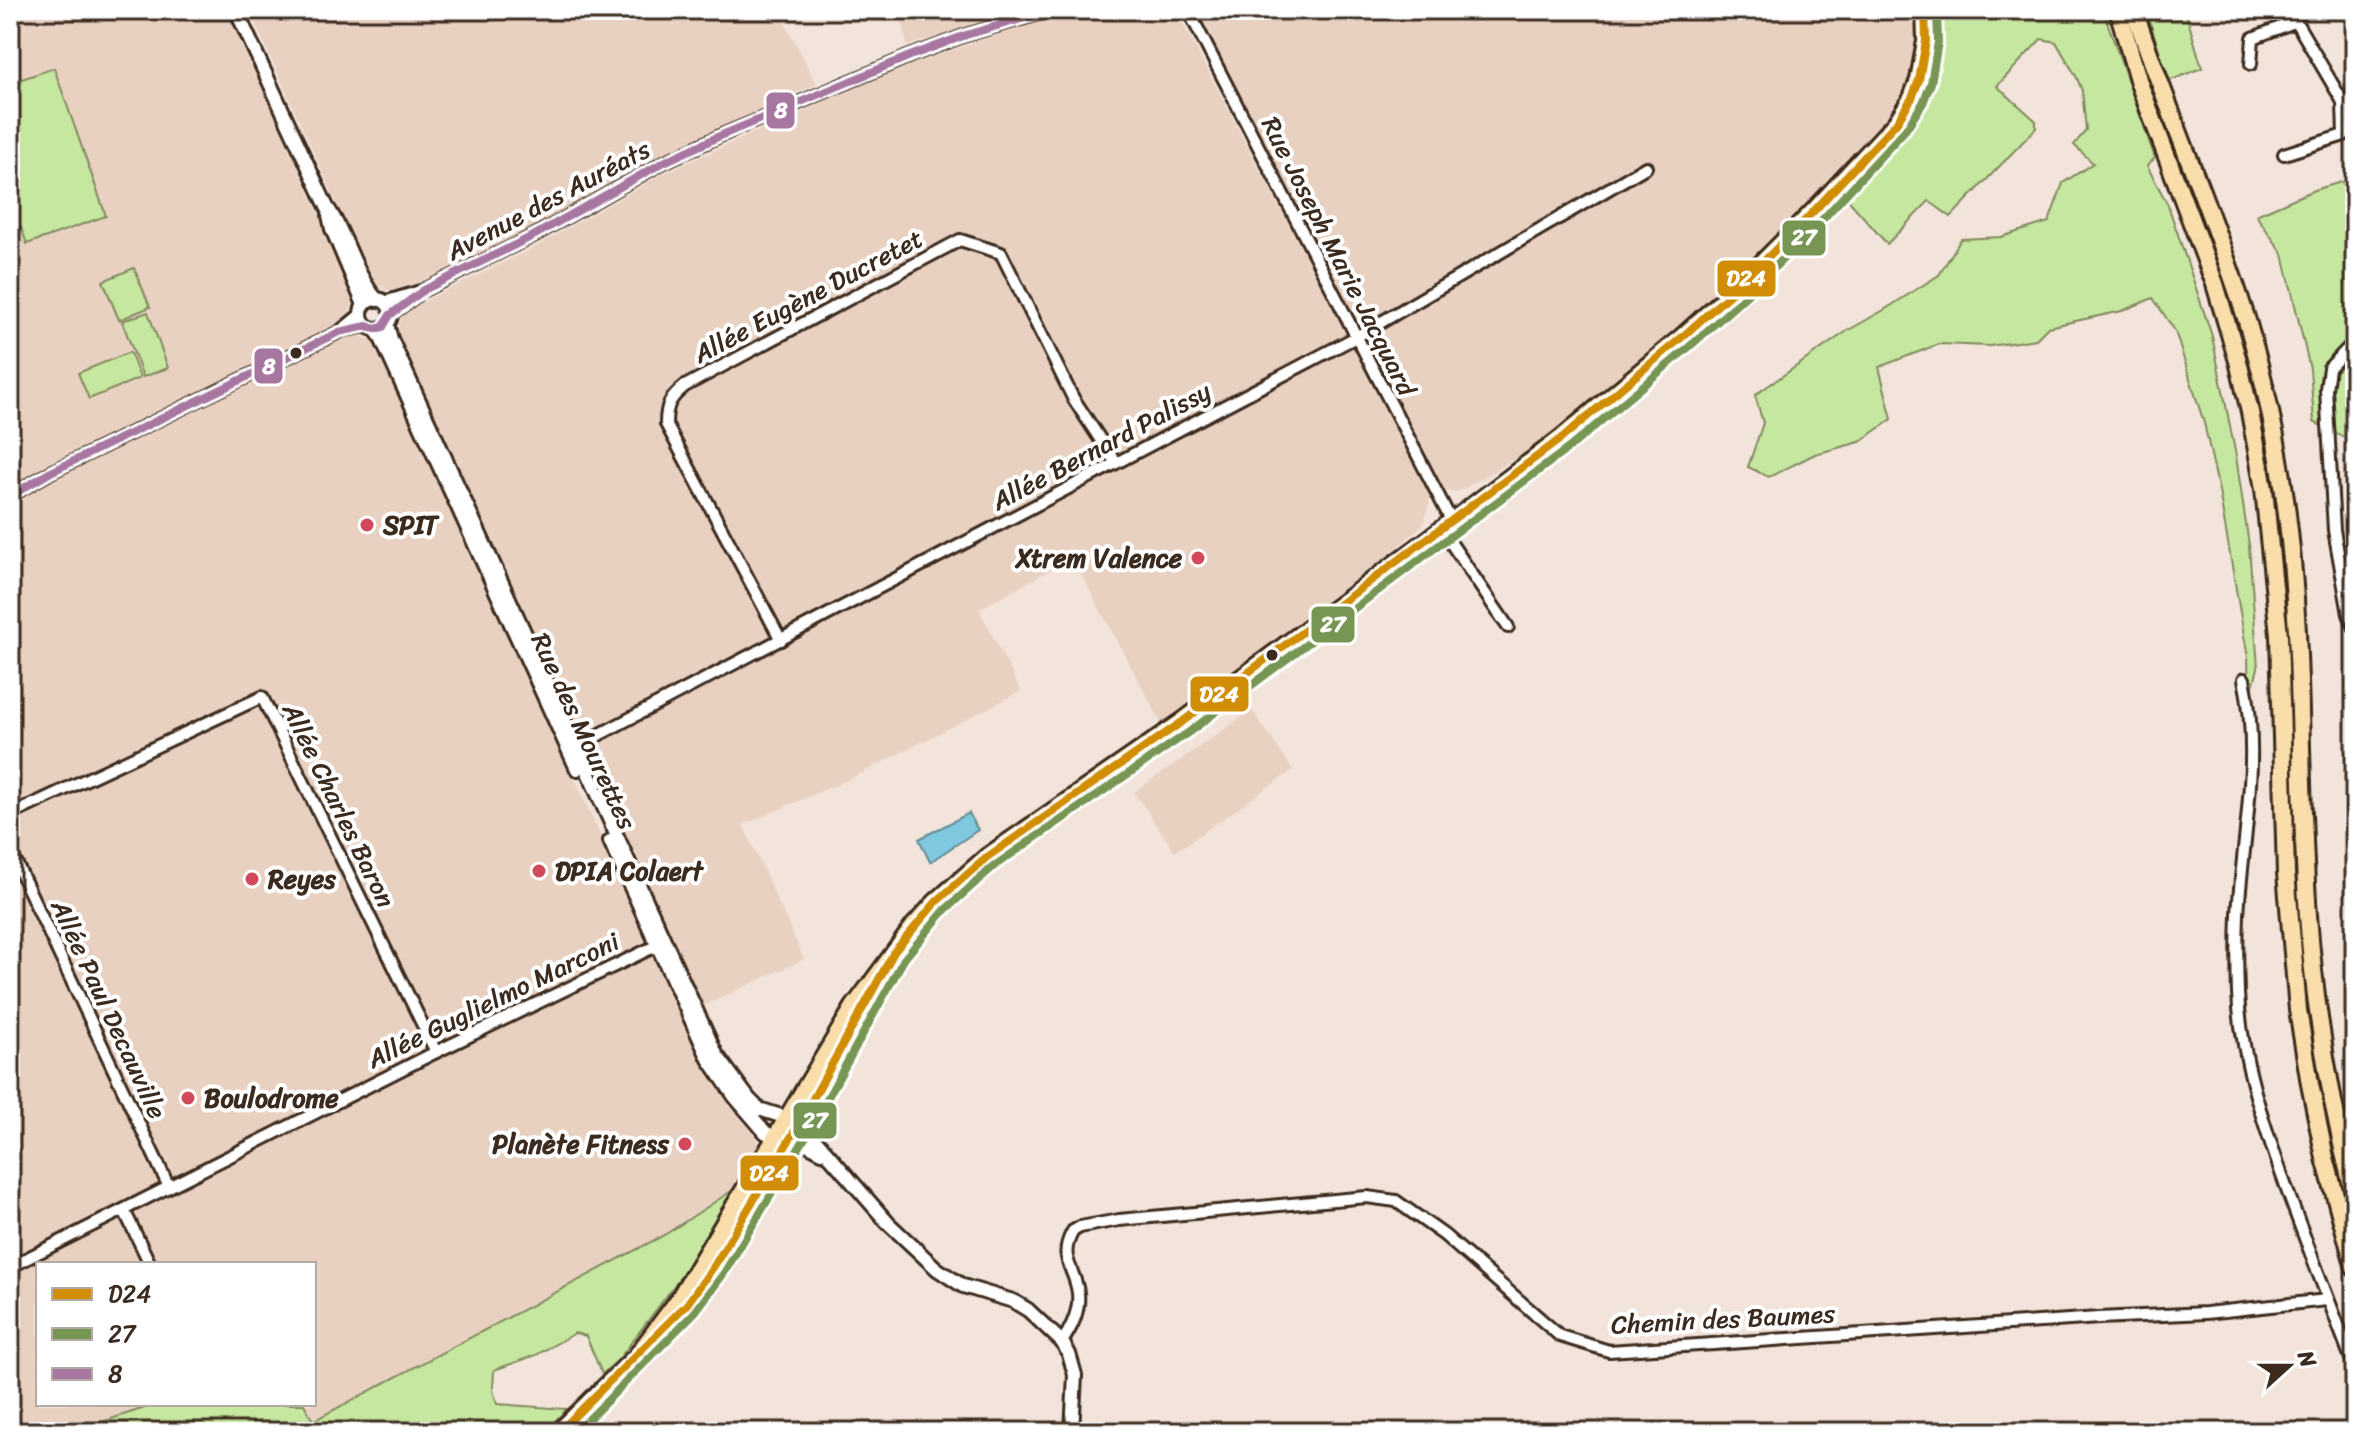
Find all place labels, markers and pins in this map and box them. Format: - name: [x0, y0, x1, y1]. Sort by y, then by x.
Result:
- unlabelled marker: [288, 345, 304, 361]
- place label: SPIT: [382, 502, 440, 548]
- marker: SPIT: [358, 516, 376, 534]
- place label: Xtrem Valence: [1014, 535, 1183, 581]
- marker: Xtrem Valence: [1189, 549, 1207, 567]
- unlabelled marker: [1264, 647, 1280, 663]
- place label: DPIA Colaert: [555, 848, 704, 894]
- place label: Reyes: [267, 856, 337, 902]
- marker: DPIA Colaert: [530, 862, 548, 880]
- marker: Reyes: [243, 870, 261, 888]
- place label: Boulodrome: [204, 1075, 339, 1121]
- marker: Boulodrome: [179, 1089, 197, 1107]
- place label: Planète Fitness: [492, 1121, 670, 1167]
- marker: Planète Fitness: [676, 1135, 694, 1153]

